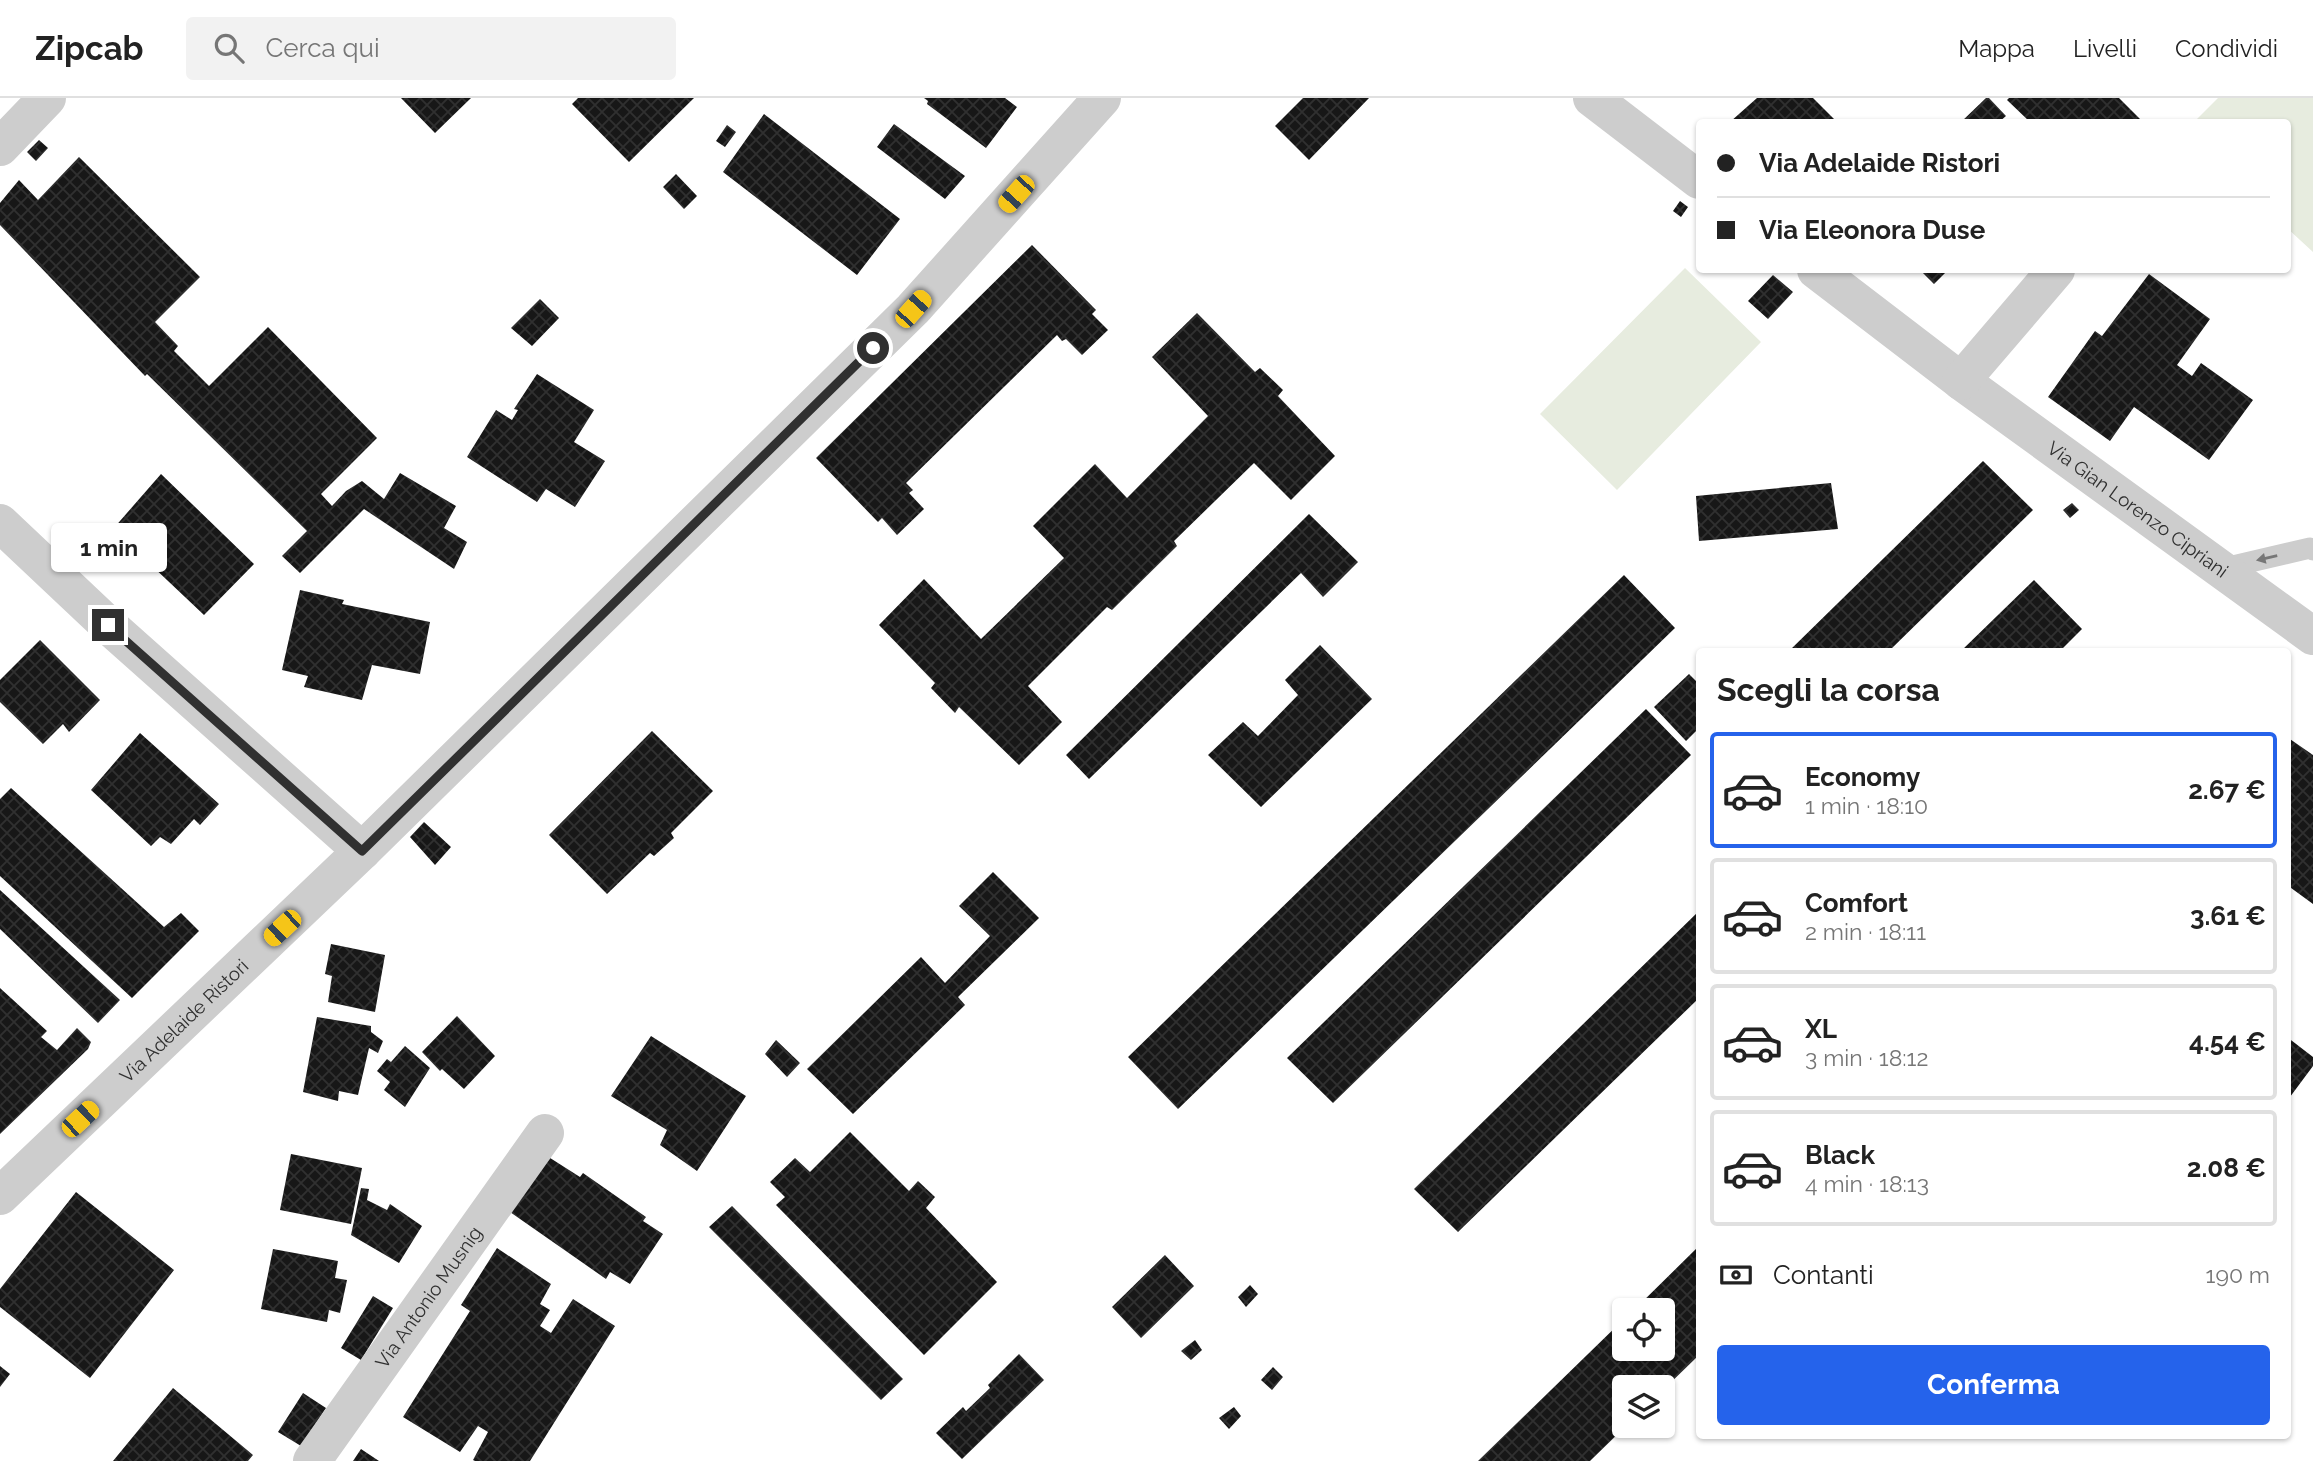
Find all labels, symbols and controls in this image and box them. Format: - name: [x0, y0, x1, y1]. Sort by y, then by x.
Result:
- search box: [186, 17, 676, 80]
- text: Zipcab: [35, 29, 144, 68]
- icon: search: [210, 29, 248, 67]
- text: Cerca qui: [266, 33, 380, 63]
- text: Mappa: [1958, 34, 2035, 63]
- text: Livelli: [2073, 34, 2137, 63]
- text: Condividi: [2175, 34, 2278, 63]
- text: Via Adelaide Ristori: [1759, 148, 2000, 178]
- car: [995, 171, 1038, 217]
- text: Via Eleonora Duse: [1759, 215, 1985, 245]
- car: [892, 286, 935, 332]
- route start: [857, 332, 889, 364]
- street label: Via Gian Lorenzo Cipriani: [2043, 436, 2233, 582]
- callout: 1 min: [50, 524, 166, 573]
- text: 1 min: [80, 534, 138, 561]
- one-way arrow: [2256, 553, 2278, 564]
- route end: [92, 609, 124, 641]
- text: Scegli la corsa: [1717, 671, 1940, 708]
- icon: car: [1721, 759, 1784, 822]
- text: Economy: [1805, 762, 1920, 792]
- text: 2.67 €: [2188, 775, 2266, 805]
- text: 1 min · 18:10: [1805, 792, 1928, 819]
- icon: car: [1721, 885, 1784, 948]
- text: Comfort: [1805, 888, 1908, 918]
- text: 3.61 €: [2190, 901, 2266, 931]
- car: [260, 906, 305, 950]
- text: 2 min · 18:11: [1805, 918, 1926, 945]
- street label: Via Adelaide Ristori: [115, 955, 253, 1087]
- icon: car: [1721, 1011, 1784, 1074]
- text: XL: [1805, 1014, 1837, 1044]
- text: 4.54 €: [2189, 1027, 2266, 1057]
- text: 3 min · 18:12: [1805, 1044, 1928, 1071]
- car: [58, 1097, 103, 1141]
- icon: car: [1721, 1137, 1784, 1200]
- text: Black: [1805, 1140, 1875, 1170]
- text: 2.08 €: [2187, 1153, 2266, 1183]
- text: 4 min · 18:13: [1805, 1170, 1929, 1197]
- street label: Via Antonio Musnig: [371, 1222, 486, 1372]
- icon: cash: [1717, 1256, 1755, 1294]
- text: Contanti: [1773, 1260, 1874, 1290]
- text: 190 m: [2206, 1261, 2270, 1288]
- map controls: [1612, 1298, 1675, 1438]
- button: locate: [1612, 1298, 1675, 1361]
- button: Conferma: [1717, 1345, 2270, 1425]
- button: layers: [1612, 1375, 1675, 1438]

